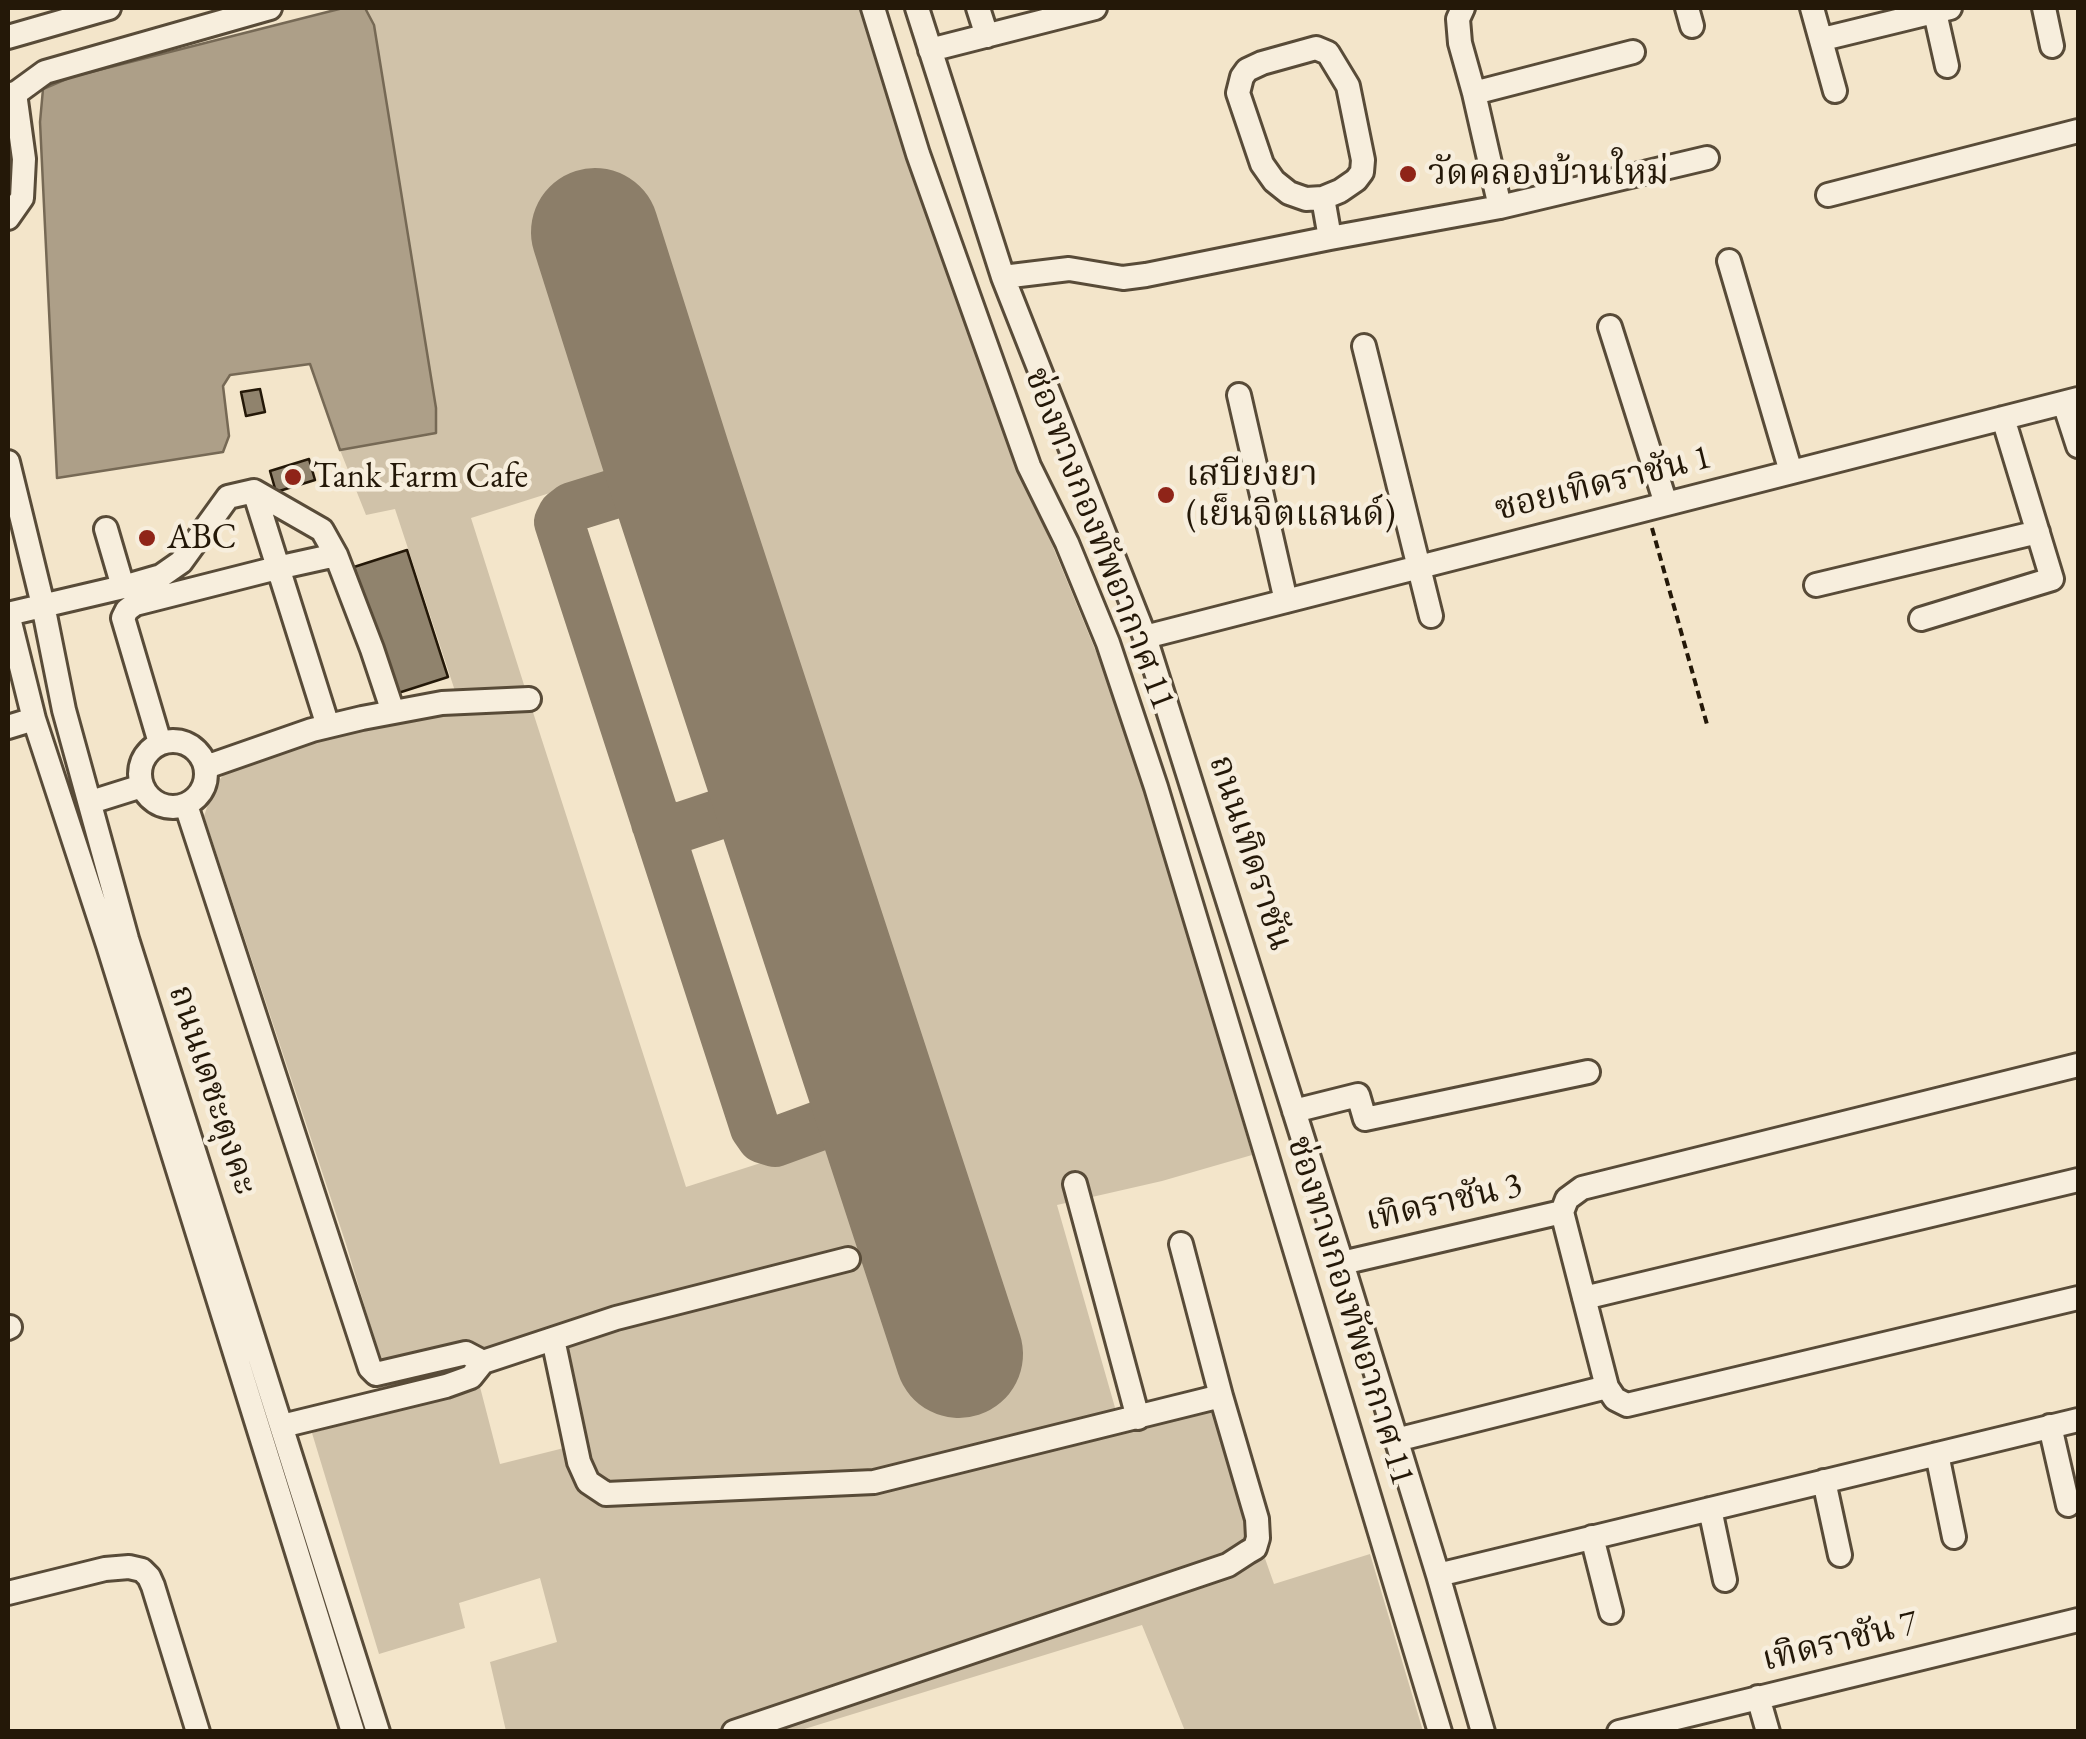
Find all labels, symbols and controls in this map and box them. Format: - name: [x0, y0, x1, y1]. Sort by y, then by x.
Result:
- place label: วัดคลองบ้านใหม่: [1428, 153, 1669, 195]
- marker: วัดคลองบ้านใหม่: [1397, 163, 1419, 185]
- street label: ช่องทางกองทัพอากาศ 11: [1014, 362, 1184, 716]
- street label: ซอยเทิดราชัน 1: [1491, 437, 1715, 531]
- place label: เสบียงยา (เย็นจิตแลนด์): [1186, 454, 1396, 536]
- place label: Tank Farm Cafe: [313, 456, 528, 498]
- marker: Tank Farm Cafe: [282, 466, 304, 488]
- marker: เสบียงยา (เย็นจิตแลนด์): [1155, 484, 1177, 506]
- place label: ABC: [167, 517, 237, 559]
- marker: ABC: [136, 527, 158, 549]
- street label: ถนนเทิดราชัน: [1199, 750, 1301, 956]
- street label: ถนนเดชะตุงคะ: [158, 980, 266, 1200]
- street label: ช่องทางกองทัพอากาศ 11: [1277, 1132, 1423, 1490]
- street label: เทิดราชัน 3: [1362, 1165, 1526, 1241]
- street label: เทิดราชัน 7: [1758, 1602, 1922, 1682]

